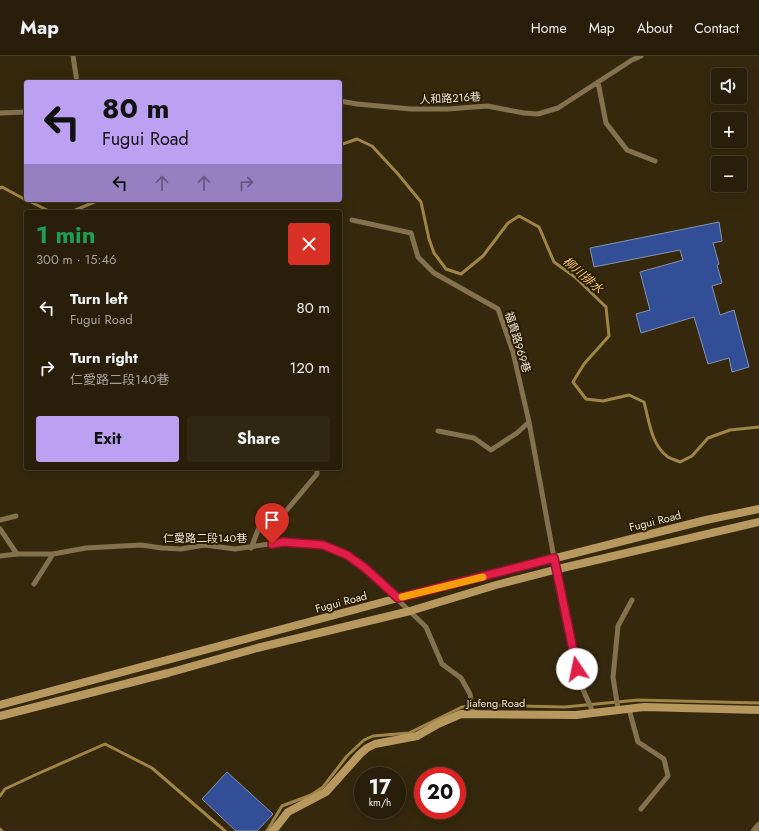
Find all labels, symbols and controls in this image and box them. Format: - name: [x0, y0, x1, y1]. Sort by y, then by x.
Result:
- text: Map: [20, 14, 59, 41]
- text: Home: [531, 18, 567, 38]
- text: Map: [589, 18, 615, 38]
- text: About: [637, 18, 672, 38]
- text: Contact: [694, 18, 739, 38]
- map controls: [711, 68, 747, 192]
- button: sound: [711, 68, 747, 104]
- text: 80 m: [102, 88, 169, 129]
- street label: 人和路216巷: [419, 88, 481, 108]
- icon: left: [36, 96, 88, 148]
- button: +: [711, 112, 747, 148]
- text: Fugui Road: [102, 126, 189, 152]
- button: −: [711, 156, 747, 192]
- icon: left: [109, 172, 131, 194]
- icon: ahead: [151, 172, 173, 194]
- icon: ahead: [193, 172, 215, 194]
- icon: right: [235, 172, 257, 194]
- text: 1 min: [36, 217, 96, 252]
- button: close: [288, 223, 330, 265]
- text: 300 m · 15:46: [36, 250, 117, 269]
- water label: 柳川排水: [559, 252, 608, 298]
- text: Turn left: [70, 288, 128, 310]
- icon: left: [36, 297, 58, 319]
- text: 80 m: [297, 297, 330, 319]
- text: Fugui Road: [70, 310, 133, 329]
- street label: 福貴路969巷: [501, 310, 535, 374]
- text: Turn right: [70, 347, 138, 369]
- icon: right: [36, 357, 58, 379]
- text: 120 m: [290, 357, 330, 379]
- text: 仁愛路二段140巷: [70, 370, 169, 389]
- button: Exit: [36, 416, 179, 462]
- button: Share: [187, 416, 330, 462]
- pin: [255, 503, 289, 544]
- street label: Fugui Road: [627, 507, 683, 535]
- icon: arrive: [261, 509, 283, 531]
- street label: 仁愛路二段140巷: [163, 530, 247, 546]
- street label: Fugui Road: [313, 587, 369, 617]
- position arrow: [556, 648, 598, 690]
- street label: Jiafeng Road: [465, 695, 525, 711]
- speed limit sign: 20: [414, 767, 466, 819]
- text: 17: [369, 773, 391, 802]
- text: km/h: [369, 795, 391, 810]

